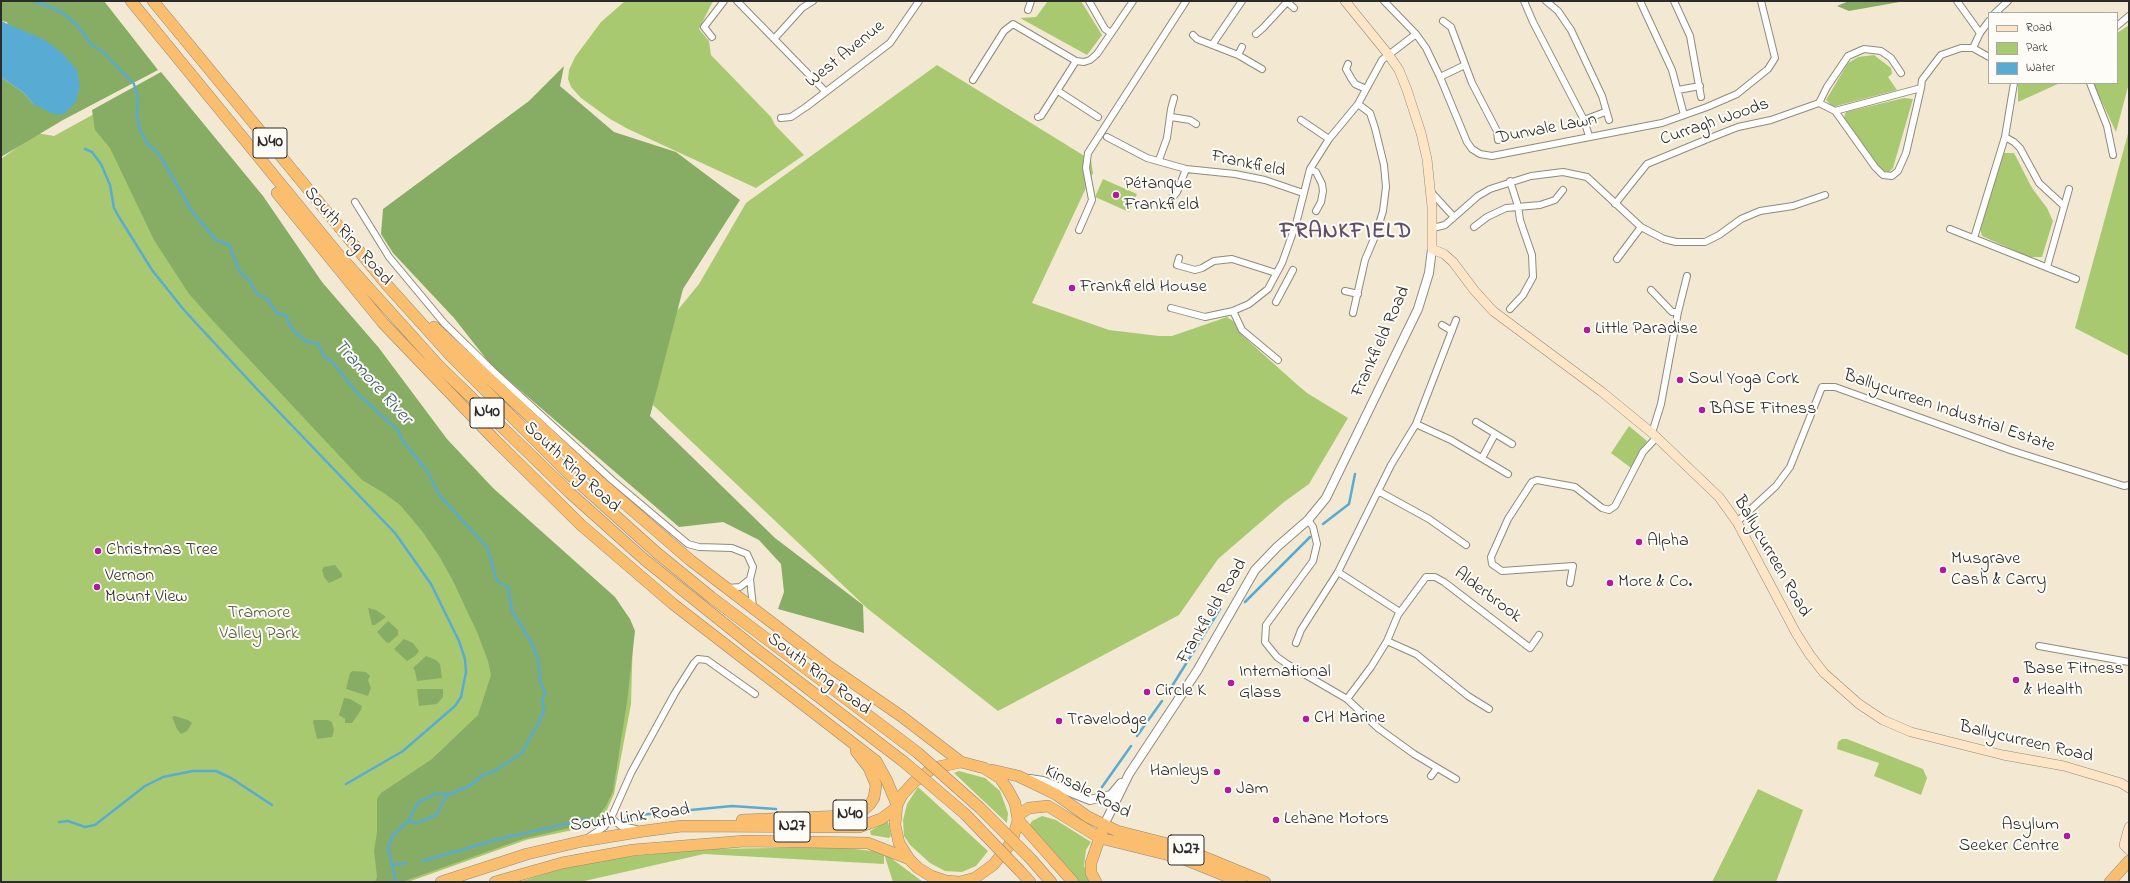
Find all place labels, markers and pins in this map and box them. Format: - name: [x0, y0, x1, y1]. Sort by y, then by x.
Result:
- place label: Pétanque Frankfield: [1124, 174, 1199, 216]
- marker: Pétanque Frankfield: [1111, 190, 1121, 200]
- place label: Frankfield House: [1080, 277, 1207, 299]
- marker: Frankfield House: [1067, 283, 1077, 293]
- place label: Little Paradise: [1595, 319, 1698, 341]
- marker: Little Paradise: [1582, 325, 1592, 335]
- place label: Soul Yoga Cork: [1688, 369, 1799, 391]
- marker: Soul Yoga Cork: [1675, 375, 1685, 385]
- place label: BASE Fitness: [1710, 399, 1816, 421]
- marker: BASE Fitness: [1697, 405, 1707, 415]
- place label: Alpha: [1647, 531, 1689, 553]
- marker: Alpha: [1634, 537, 1644, 547]
- place label: Christmas Tree: [106, 540, 218, 562]
- marker: Christmas Tree: [93, 546, 103, 556]
- place label: Musgrave Cash & Carry: [1951, 549, 2046, 592]
- marker: Musgrave Cash & Carry: [1938, 565, 1948, 575]
- place label: Vernon Mount View: [105, 566, 187, 608]
- place label: More & Co.: [1618, 572, 1692, 594]
- marker: More & Co.: [1605, 578, 1615, 588]
- marker: Vernon Mount View: [92, 582, 102, 592]
- place label: Base Fitness & Health: [2024, 659, 2124, 702]
- place label: International Glass: [1239, 662, 1331, 704]
- marker: Base Fitness & Health: [2011, 675, 2021, 685]
- marker: International Glass: [1226, 678, 1236, 688]
- place label: Circle K: [1155, 681, 1206, 703]
- marker: Circle K: [1142, 687, 1152, 697]
- place label: CH Marine: [1314, 708, 1385, 730]
- place label: Travelodge: [1067, 710, 1147, 732]
- marker: CH Marine: [1301, 714, 1311, 724]
- marker: Travelodge: [1054, 716, 1064, 726]
- place label: Hanleys: [1150, 761, 1209, 783]
- marker: Hanleys: [1212, 767, 1222, 777]
- place label: Jam: [1236, 779, 1268, 801]
- marker: Jam: [1223, 785, 1233, 795]
- place label: Lehane Motors: [1284, 809, 1389, 831]
- marker: Lehane Motors: [1271, 815, 1281, 825]
- place label: Asylum Seeker Centre: [1959, 815, 2059, 858]
- marker: Asylum Seeker Centre: [2062, 831, 2072, 841]

